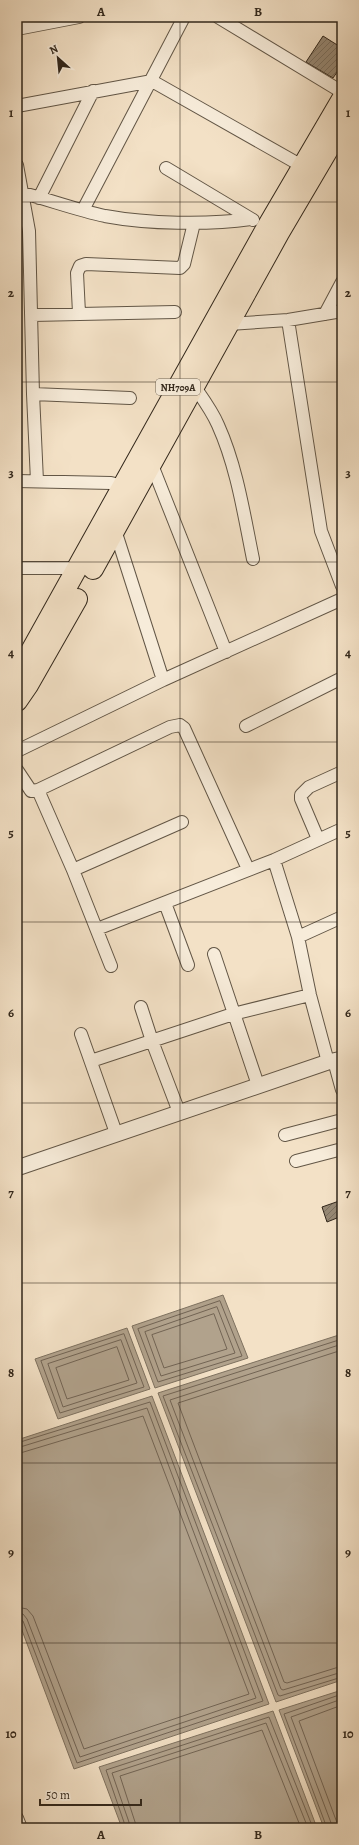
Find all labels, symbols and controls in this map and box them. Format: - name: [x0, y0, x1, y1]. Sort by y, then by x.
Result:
- text: A: [96, 3, 106, 20]
- text: B: [254, 3, 262, 20]
- north arrow: [38, 38, 78, 78]
- text: N: [47, 41, 61, 58]
- text: 1: [9, 104, 14, 121]
- text: 1: [346, 104, 351, 121]
- text: 2: [8, 284, 15, 301]
- text: 2: [345, 284, 352, 301]
- road number: NH709A: [156, 379, 200, 395]
- text: 3: [8, 464, 14, 481]
- text: 3: [345, 464, 351, 481]
- text: 4: [8, 644, 14, 661]
- text: 4: [345, 644, 351, 661]
- text: 5: [8, 824, 14, 841]
- text: 5: [345, 824, 351, 841]
- text: 6: [8, 1004, 14, 1021]
- text: 6: [345, 1004, 351, 1021]
- text: 7: [8, 1184, 14, 1201]
- text: 7: [345, 1184, 351, 1201]
- text: 8: [8, 1364, 14, 1381]
- text: 8: [345, 1364, 351, 1381]
- text: 9: [8, 1544, 14, 1561]
- text: 9: [345, 1544, 351, 1561]
- text: 10: [5, 1725, 17, 1742]
- text: 10: [342, 1725, 354, 1742]
- scale bar: [40, 1781, 141, 1807]
- text: 50 m: [46, 1787, 70, 1803]
- text: A: [96, 1826, 106, 1843]
- text: B: [254, 1826, 262, 1843]

